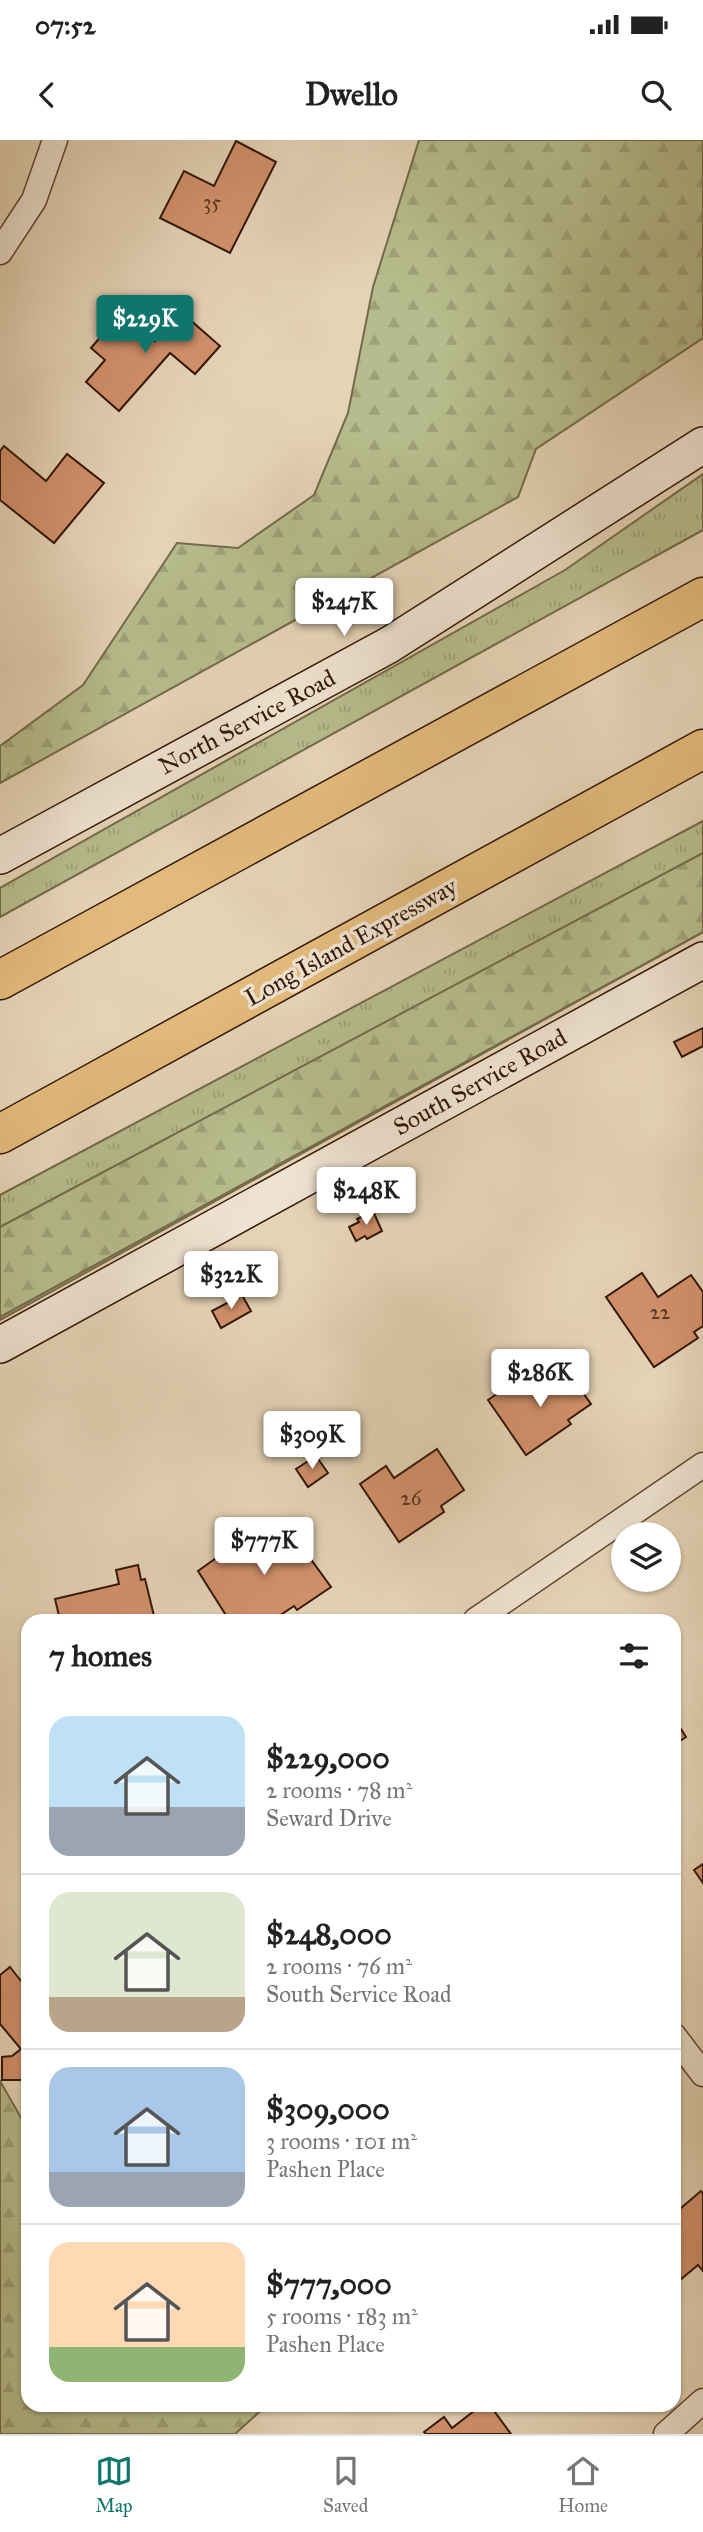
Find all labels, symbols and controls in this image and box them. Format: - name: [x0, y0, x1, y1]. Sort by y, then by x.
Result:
- text: 07:52: [35, 9, 95, 41]
- text: Dwello: [305, 75, 398, 114]
- icon: back: [28, 76, 66, 114]
- icon: search: [637, 76, 675, 114]
- house number: 35: [203, 189, 221, 215]
- pin: $229K: [96, 296, 194, 355]
- text: $229K: [112, 304, 178, 332]
- pin: $247K: [295, 578, 393, 638]
- text: $247K: [311, 587, 377, 615]
- street label: North Service Road: [154, 663, 340, 781]
- street label: Long Island Expressway: [240, 871, 463, 1013]
- street label: South Service Road: [388, 1022, 572, 1142]
- pin: $248K: [317, 1168, 415, 1227]
- text: $248K: [333, 1176, 399, 1204]
- pin: $322K: [182, 1252, 280, 1311]
- text: $322K: [200, 1260, 262, 1288]
- house number: 22: [650, 1299, 671, 1325]
- pin: $286K: [491, 1350, 589, 1409]
- text: $286K: [507, 1358, 573, 1386]
- pin: $309K: [263, 1412, 361, 1471]
- text: $309K: [279, 1420, 345, 1448]
- house number: 26: [400, 1485, 423, 1511]
- pin: $777K: [215, 1518, 313, 1577]
- map controls: [611, 1522, 681, 1592]
- button: layers: [611, 1522, 681, 1592]
- text: $777K: [231, 1526, 297, 1554]
- icon: filters: [615, 1637, 653, 1675]
- text: 7 homes: [49, 1638, 152, 1674]
- text: $229,000: [266, 1740, 390, 1776]
- icon: home: [105, 1744, 189, 1828]
- text: 2 rooms · 78 m²: [266, 1776, 412, 1804]
- text: Seward Drive: [266, 1804, 392, 1832]
- text: $248,000: [266, 1916, 392, 1952]
- icon: home: [105, 1920, 189, 2004]
- text: 2 rooms · 76 m²: [266, 1952, 412, 1980]
- text: South Service Road: [266, 1980, 451, 2008]
- text: $309,000: [266, 2091, 390, 2127]
- icon: home: [105, 2095, 189, 2179]
- text: 3 rooms · 101 m²: [266, 2127, 417, 2155]
- text: Pashen Place: [266, 2155, 385, 2183]
- text: $777,000: [266, 2266, 392, 2302]
- icon: home: [105, 2270, 189, 2354]
- text: 5 rooms · 183 m²: [266, 2302, 418, 2330]
- text: Pashen Place: [266, 2330, 385, 2358]
- tab: Map: [95, 2452, 133, 2517]
- tab: Saved: [323, 2452, 368, 2517]
- tab: Home: [558, 2452, 608, 2517]

